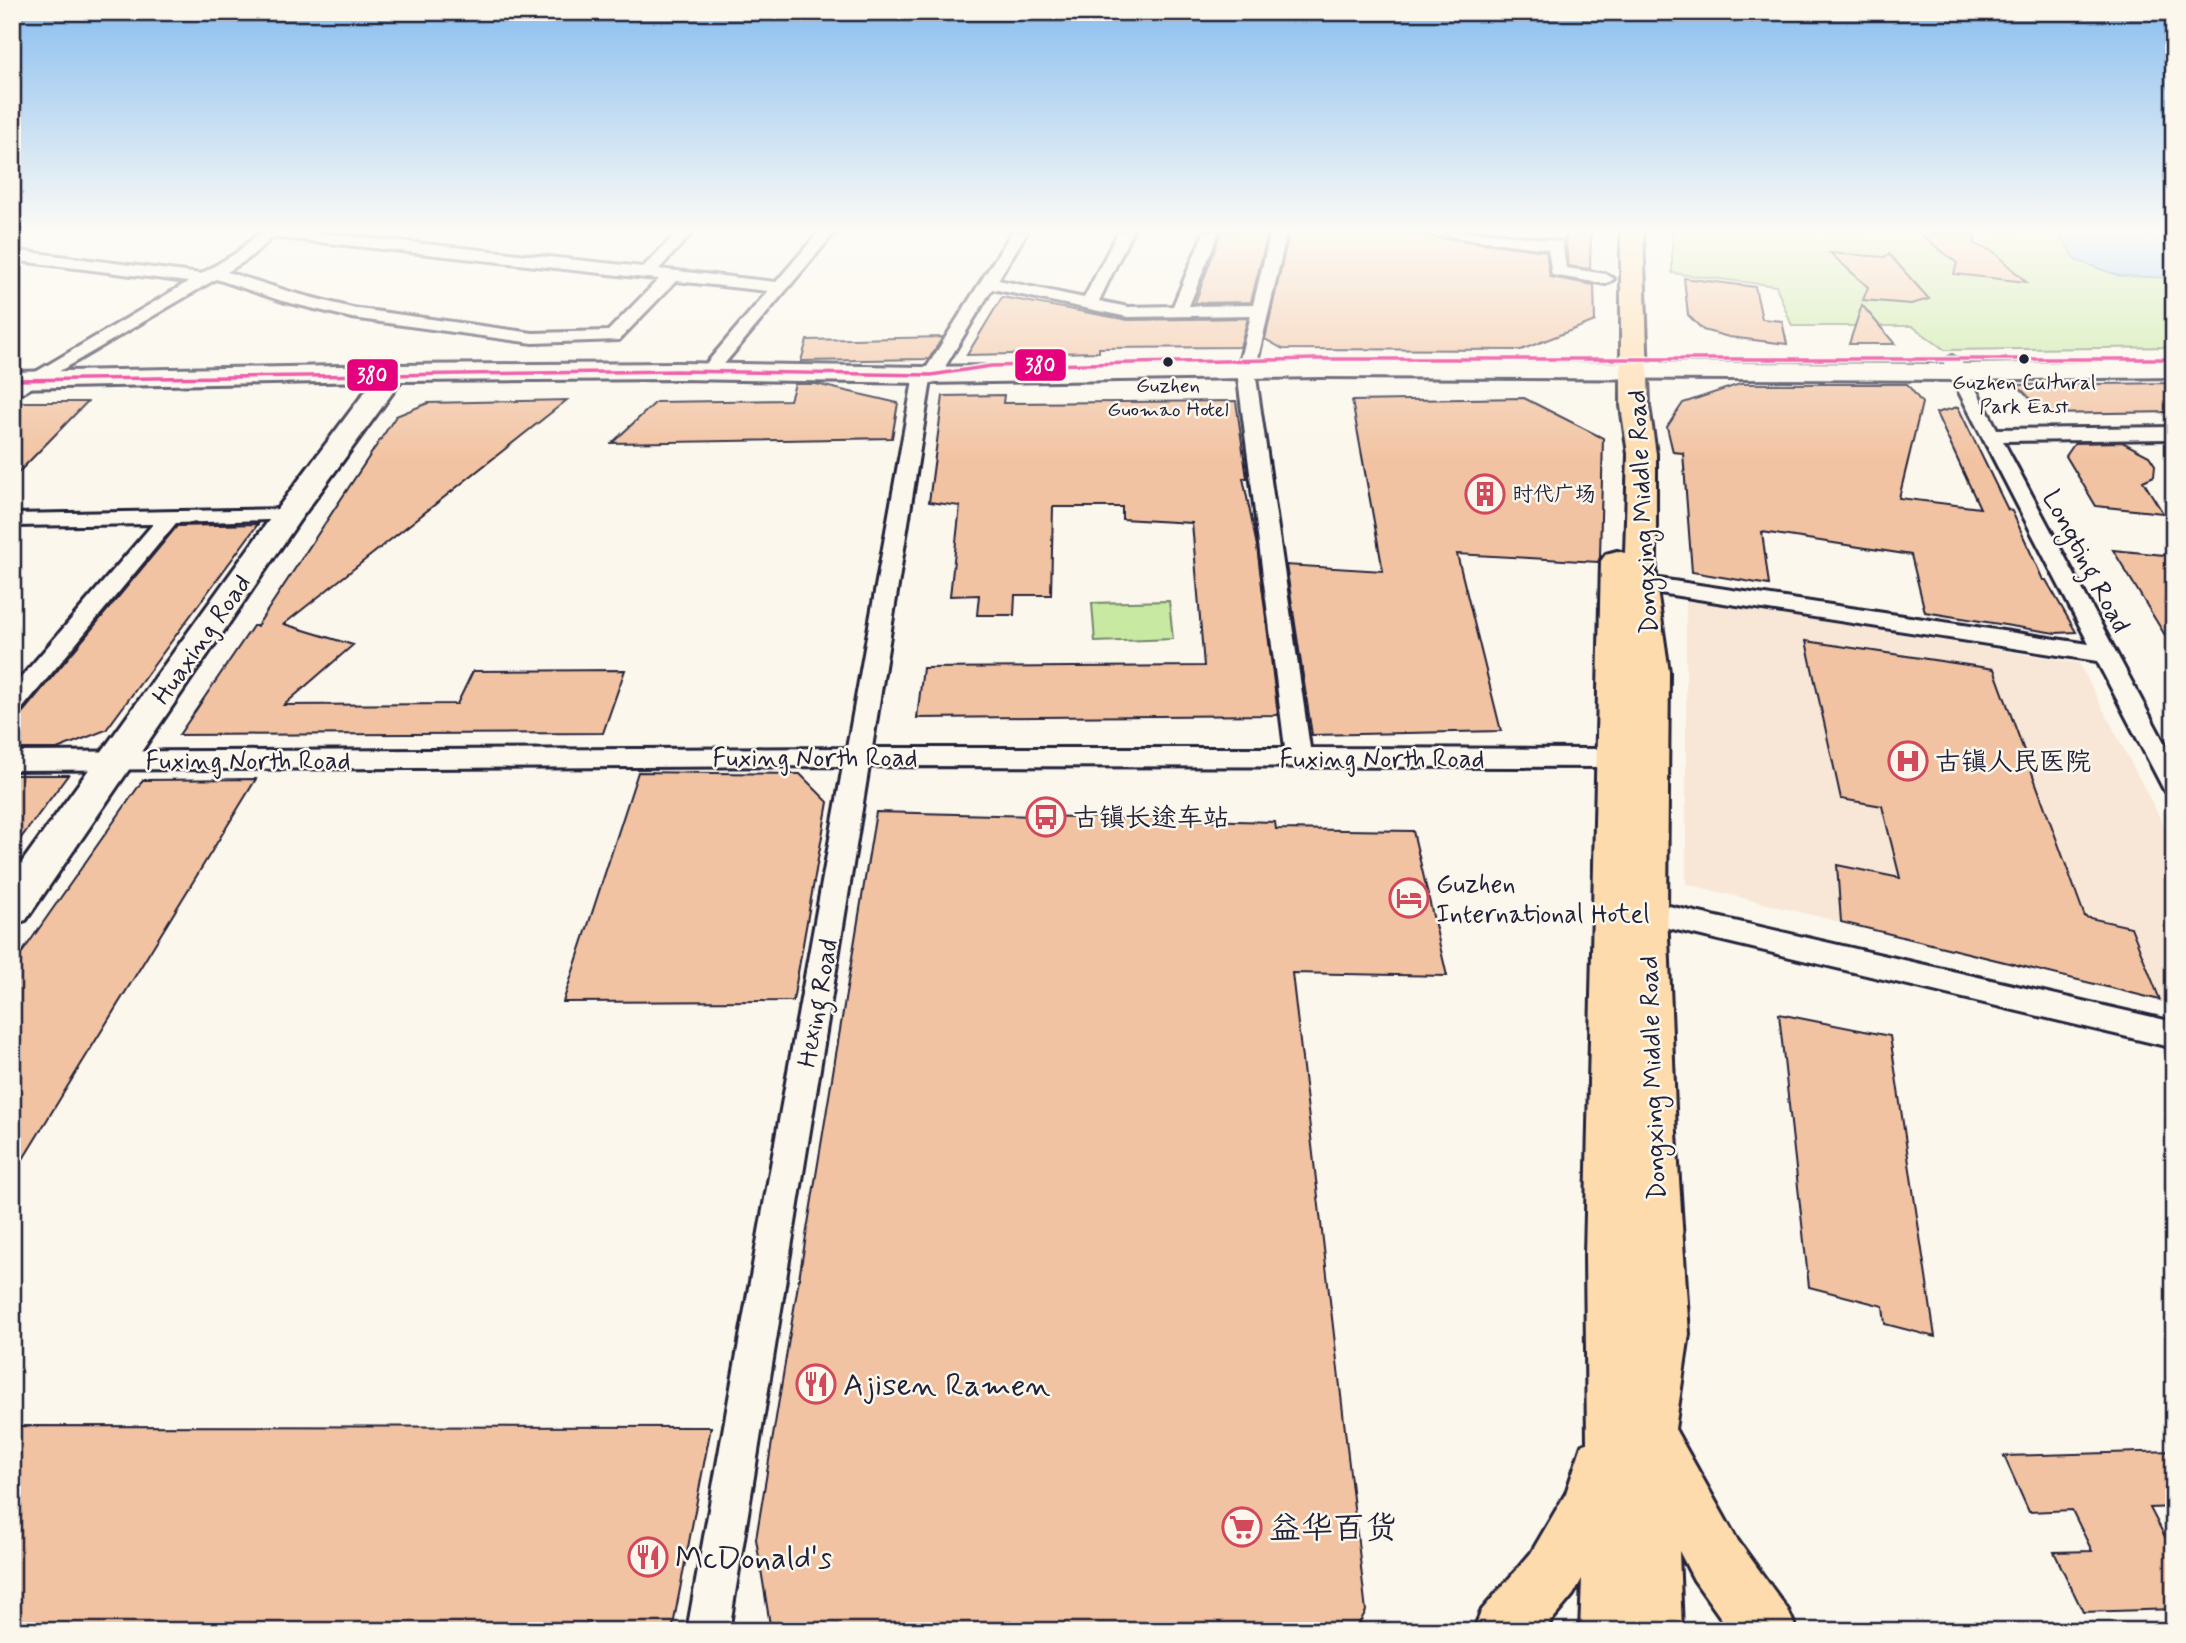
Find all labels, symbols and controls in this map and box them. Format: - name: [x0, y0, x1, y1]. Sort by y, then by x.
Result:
- line badge: 380: [1014, 348, 1067, 382]
- marker: Guzhen Cultural Park East: [2017, 352, 2031, 366]
- text: 380: [1025, 354, 1055, 379]
- marker: Guzhen Guomao Hotel: [1161, 355, 1175, 369]
- line badge: 380: [346, 358, 399, 392]
- text: 380: [357, 364, 387, 389]
- place label: Guzhen Cultural Park East: [1952, 369, 2096, 421]
- place label: Guzhen Guomao Hotel: [1107, 372, 1229, 424]
- street label: Dongxing Middle Road: [1621, 389, 1669, 635]
- building icon: 时代广场: [1464, 473, 1506, 515]
- place label: 时代广场: [1512, 481, 1596, 509]
- street label: Longting Road: [2031, 485, 2137, 641]
- street label: Huaxing Road: [145, 568, 260, 712]
- hospital icon: 古镇人民医院: [1887, 740, 1929, 782]
- street label: Fuxing North Road: [713, 742, 917, 776]
- street label: Fuxing North Road: [1280, 743, 1484, 777]
- street label: Fuxing North Road: [146, 745, 350, 779]
- place label: 古镇人民医院: [1935, 746, 2091, 780]
- bus stop icon: 古镇长途车站: [1025, 796, 1067, 838]
- place label: 古镇长途车站: [1073, 802, 1229, 836]
- place label: Guzhen International Hotel: [1436, 868, 1650, 932]
- hotel icon: Guzhen International Hotel: [1388, 877, 1430, 919]
- street label: Hexing Road: [791, 936, 850, 1071]
- street label: Dongxing Middle Road: [1633, 955, 1677, 1201]
- restaurant icon: Ajisen Ramen: [795, 1363, 837, 1405]
- place label: Ajisen Ramen: [843, 1365, 1050, 1407]
- supermarket icon: 益华百货: [1221, 1506, 1263, 1548]
- place label: 益华百货: [1269, 1508, 1397, 1550]
- restaurant icon: McDonald's: [627, 1536, 669, 1578]
- place label: McDonald's: [675, 1538, 832, 1580]

